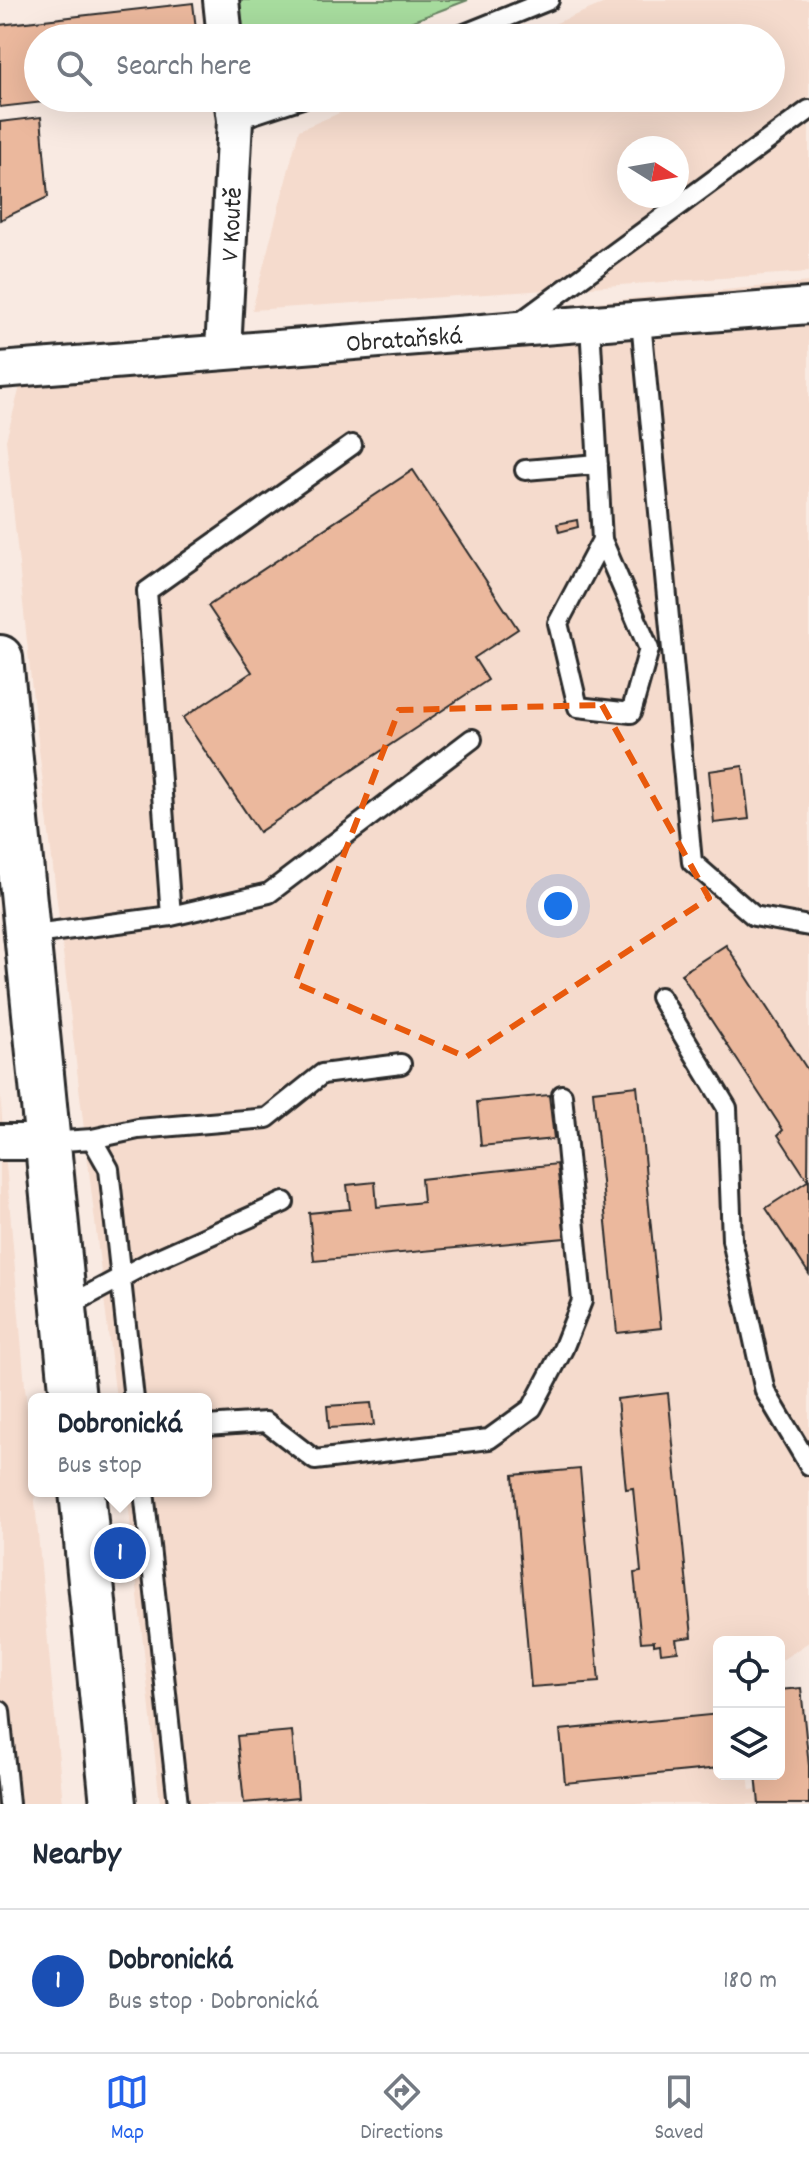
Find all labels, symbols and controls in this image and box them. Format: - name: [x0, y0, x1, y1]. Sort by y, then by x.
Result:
- search box: [24, 24, 785, 112]
- icon: search: [52, 46, 96, 90]
- text: Search here: [116, 47, 252, 90]
- north arrow: [617, 136, 689, 208]
- street label: V Koutě: [213, 186, 254, 262]
- street label: Obrataňská: [345, 319, 464, 364]
- your location: [538, 886, 578, 926]
- popup: [28, 1393, 212, 1497]
- text: Dobronická: [58, 1405, 182, 1448]
- text: Bus stop: [58, 1448, 142, 1485]
- pin: 1: [94, 1523, 146, 1583]
- map controls: [713, 1636, 785, 1780]
- button: locate: [713, 1636, 785, 1708]
- button: layers: [713, 1708, 785, 1780]
- text: Nearby: [32, 1832, 121, 1881]
- text: Dobronická: [108, 1941, 233, 1984]
- text: 1: [55, 1963, 61, 2000]
- text: 180 m: [723, 1963, 777, 2000]
- text: Bus stop · Dobronická: [108, 1984, 319, 2021]
- tab: Map: [105, 2070, 149, 2149]
- tab: Directions: [360, 2070, 444, 2149]
- tab: Saved: [654, 2070, 704, 2149]

